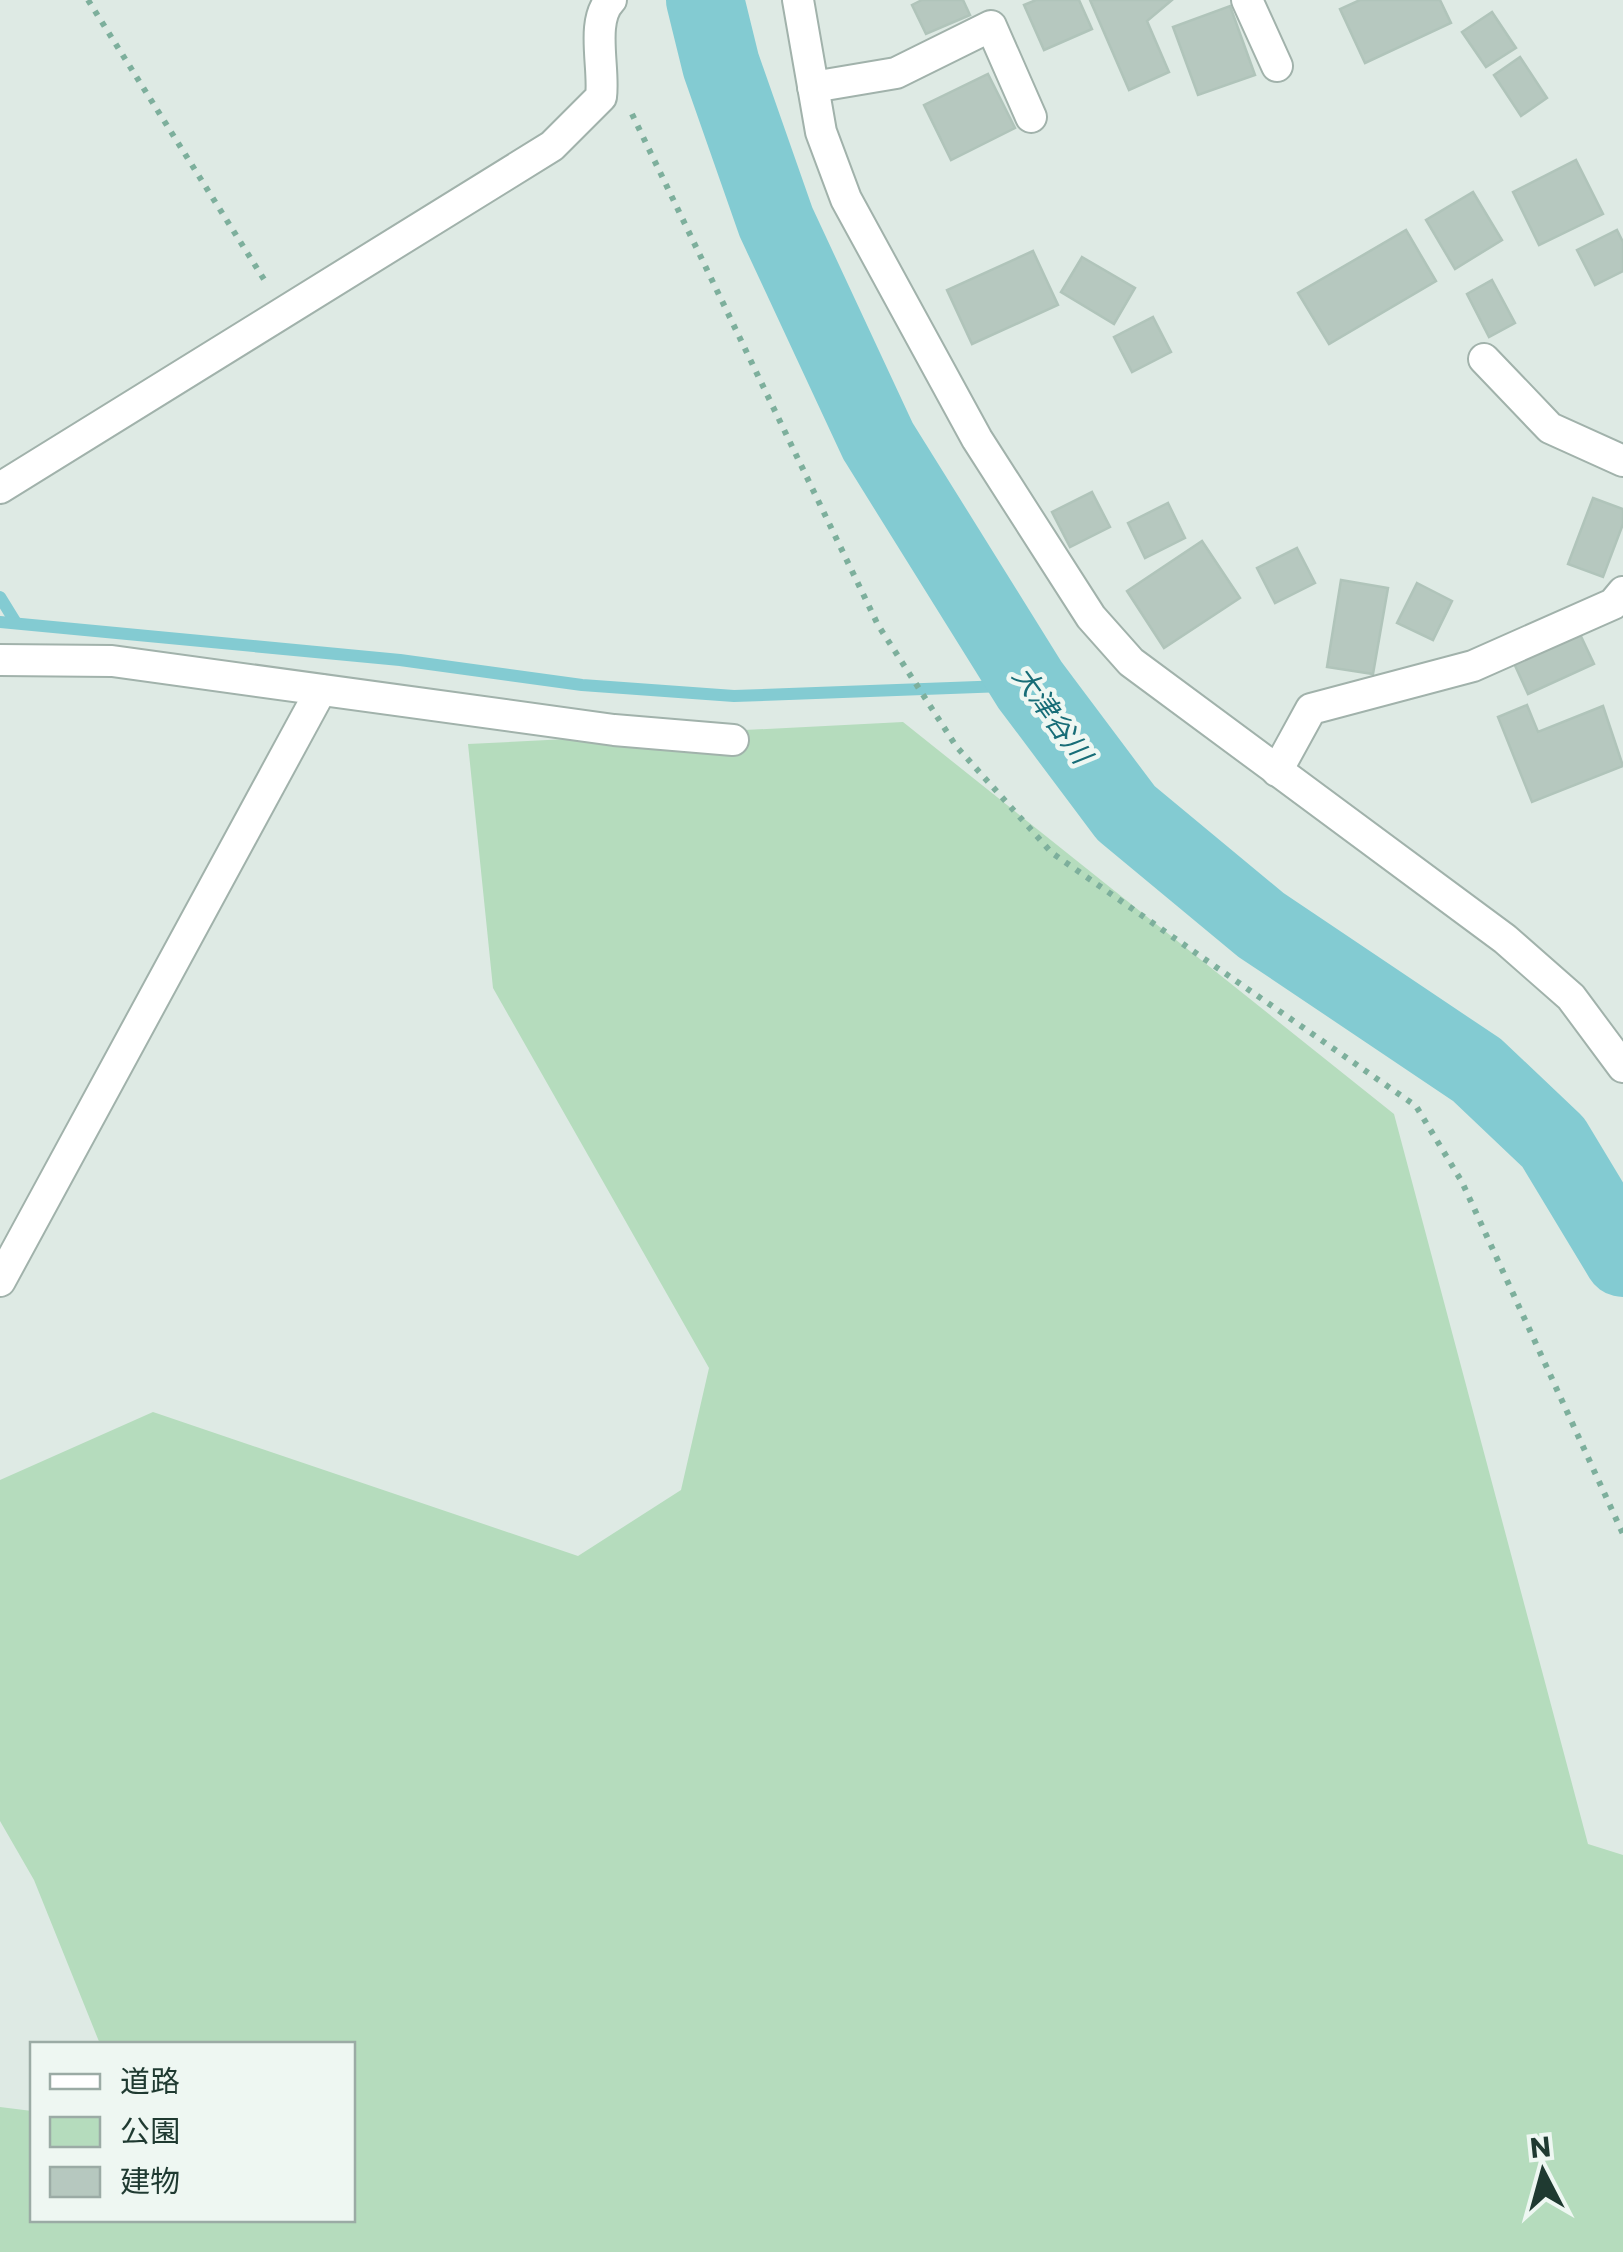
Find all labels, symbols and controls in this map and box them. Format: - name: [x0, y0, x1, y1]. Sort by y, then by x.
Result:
- water label: 大津谷川: [1006, 659, 1101, 772]
- legend: [30, 2042, 355, 2222]
- text: 道路: [120, 2061, 180, 2098]
- text: 公園: [120, 2111, 180, 2148]
- north arrow: [1493, 2122, 1593, 2222]
- text: N: [1528, 2128, 1553, 2164]
- text: 建物: [120, 2161, 180, 2198]

